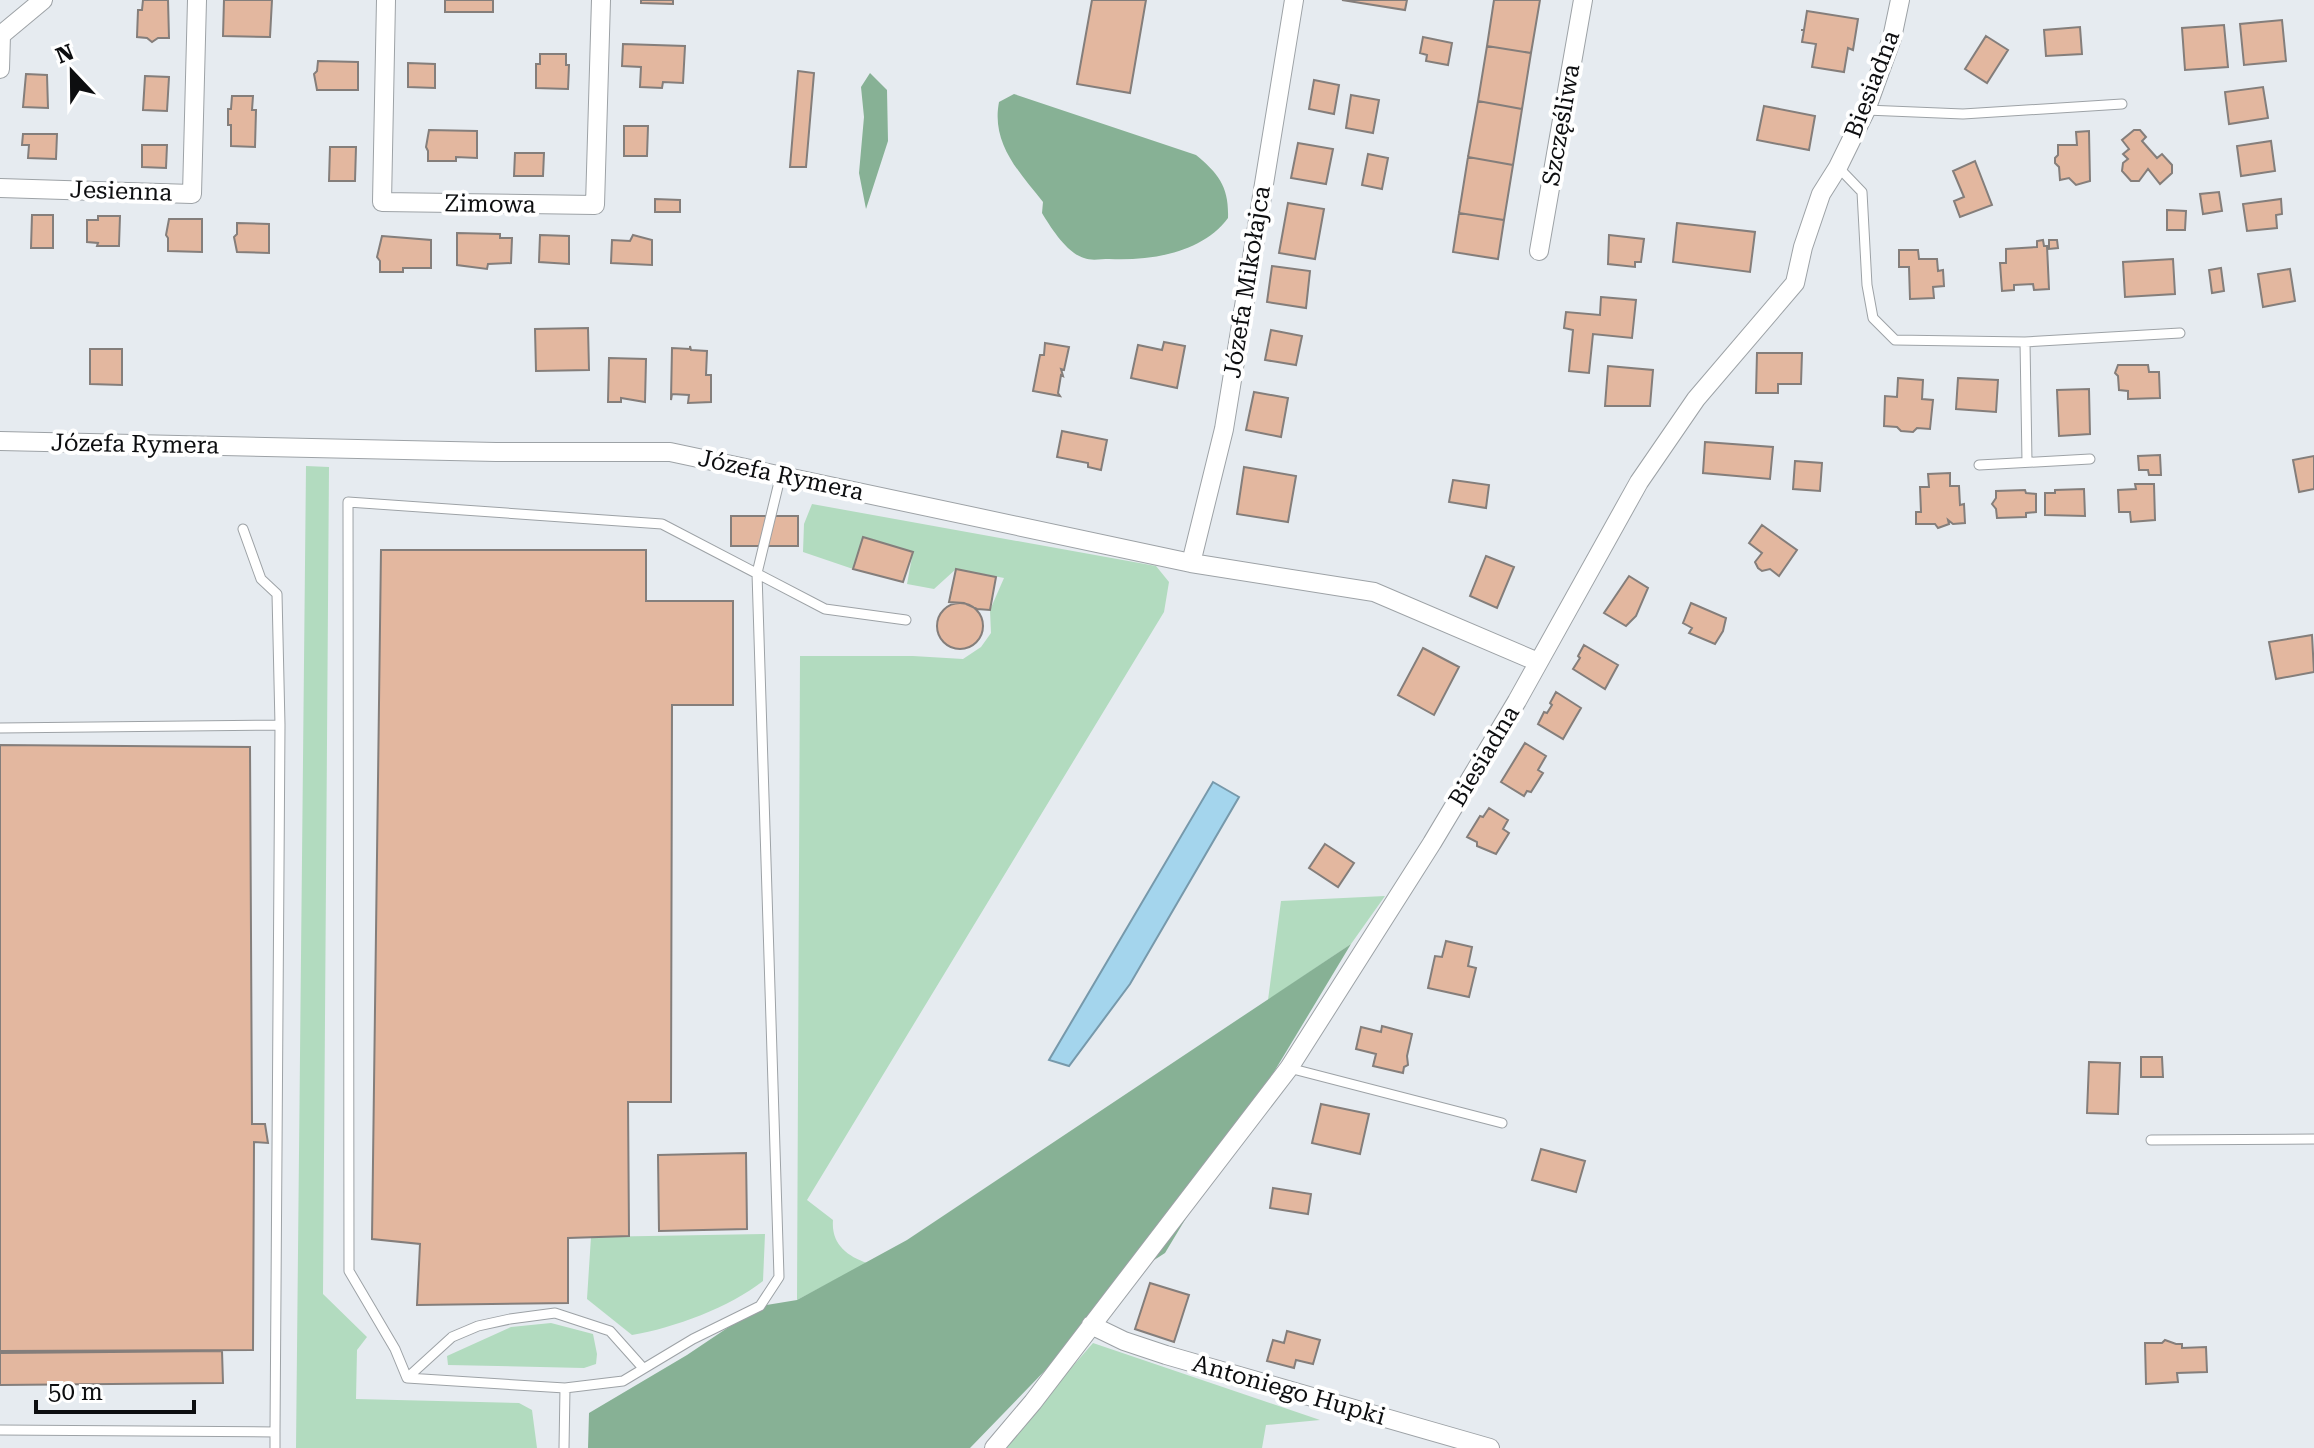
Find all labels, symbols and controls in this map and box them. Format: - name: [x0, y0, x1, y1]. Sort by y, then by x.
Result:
- street label: Biesiadna: [1839, 26, 1905, 142]
- north arrow: [32, 32, 112, 112]
- text: N: [52, 39, 77, 69]
- street label: Szczęśliwa: [1537, 62, 1585, 188]
- street label: Jesienna: [69, 175, 173, 207]
- street label: Józefa Mikołajca: [1218, 184, 1276, 380]
- street label: Zimowa: [444, 189, 536, 219]
- street label: Józefa Rymera: [51, 429, 219, 459]
- street label: Józefa Rymera: [696, 444, 866, 506]
- street label: Biesiadna: [1443, 701, 1525, 811]
- street label: Antoniego Hupki: [1189, 1349, 1389, 1431]
- scale bar: [36, 1364, 194, 1414]
- text: 50 m: [48, 1378, 103, 1406]

